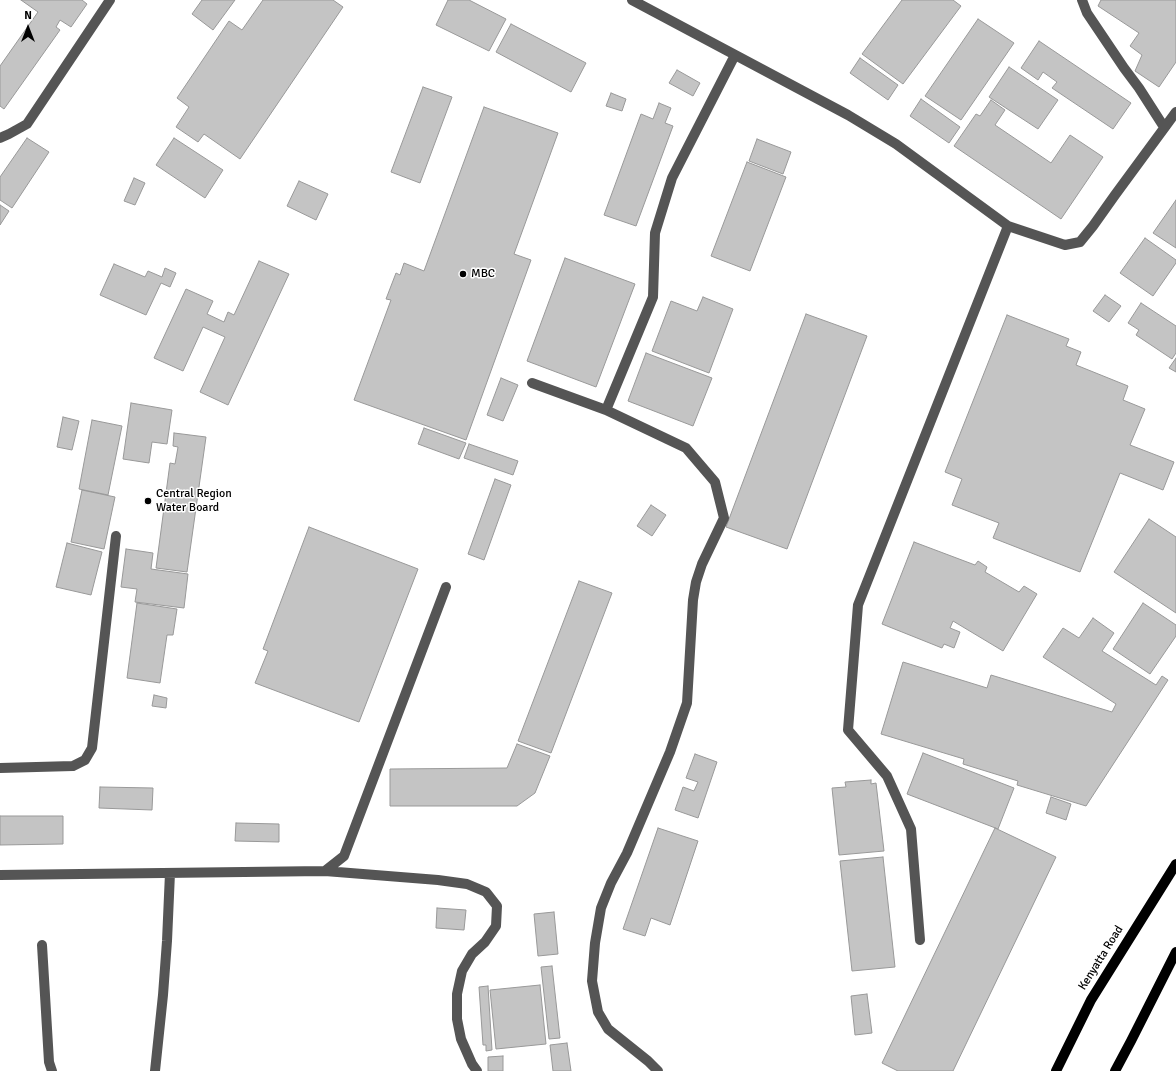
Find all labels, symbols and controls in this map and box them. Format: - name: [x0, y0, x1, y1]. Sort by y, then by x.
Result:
- north arrow: [8, 8, 48, 48]
- text: N: [24, 9, 32, 22]
- place label: MBC: [471, 267, 495, 281]
- marker: MBC: [458, 269, 468, 279]
- place label: Central Region Water Board: [156, 487, 232, 515]
- marker: Central Region Water Board: [143, 496, 153, 506]
- street label: Kenyatta Road: [1075, 923, 1127, 993]

